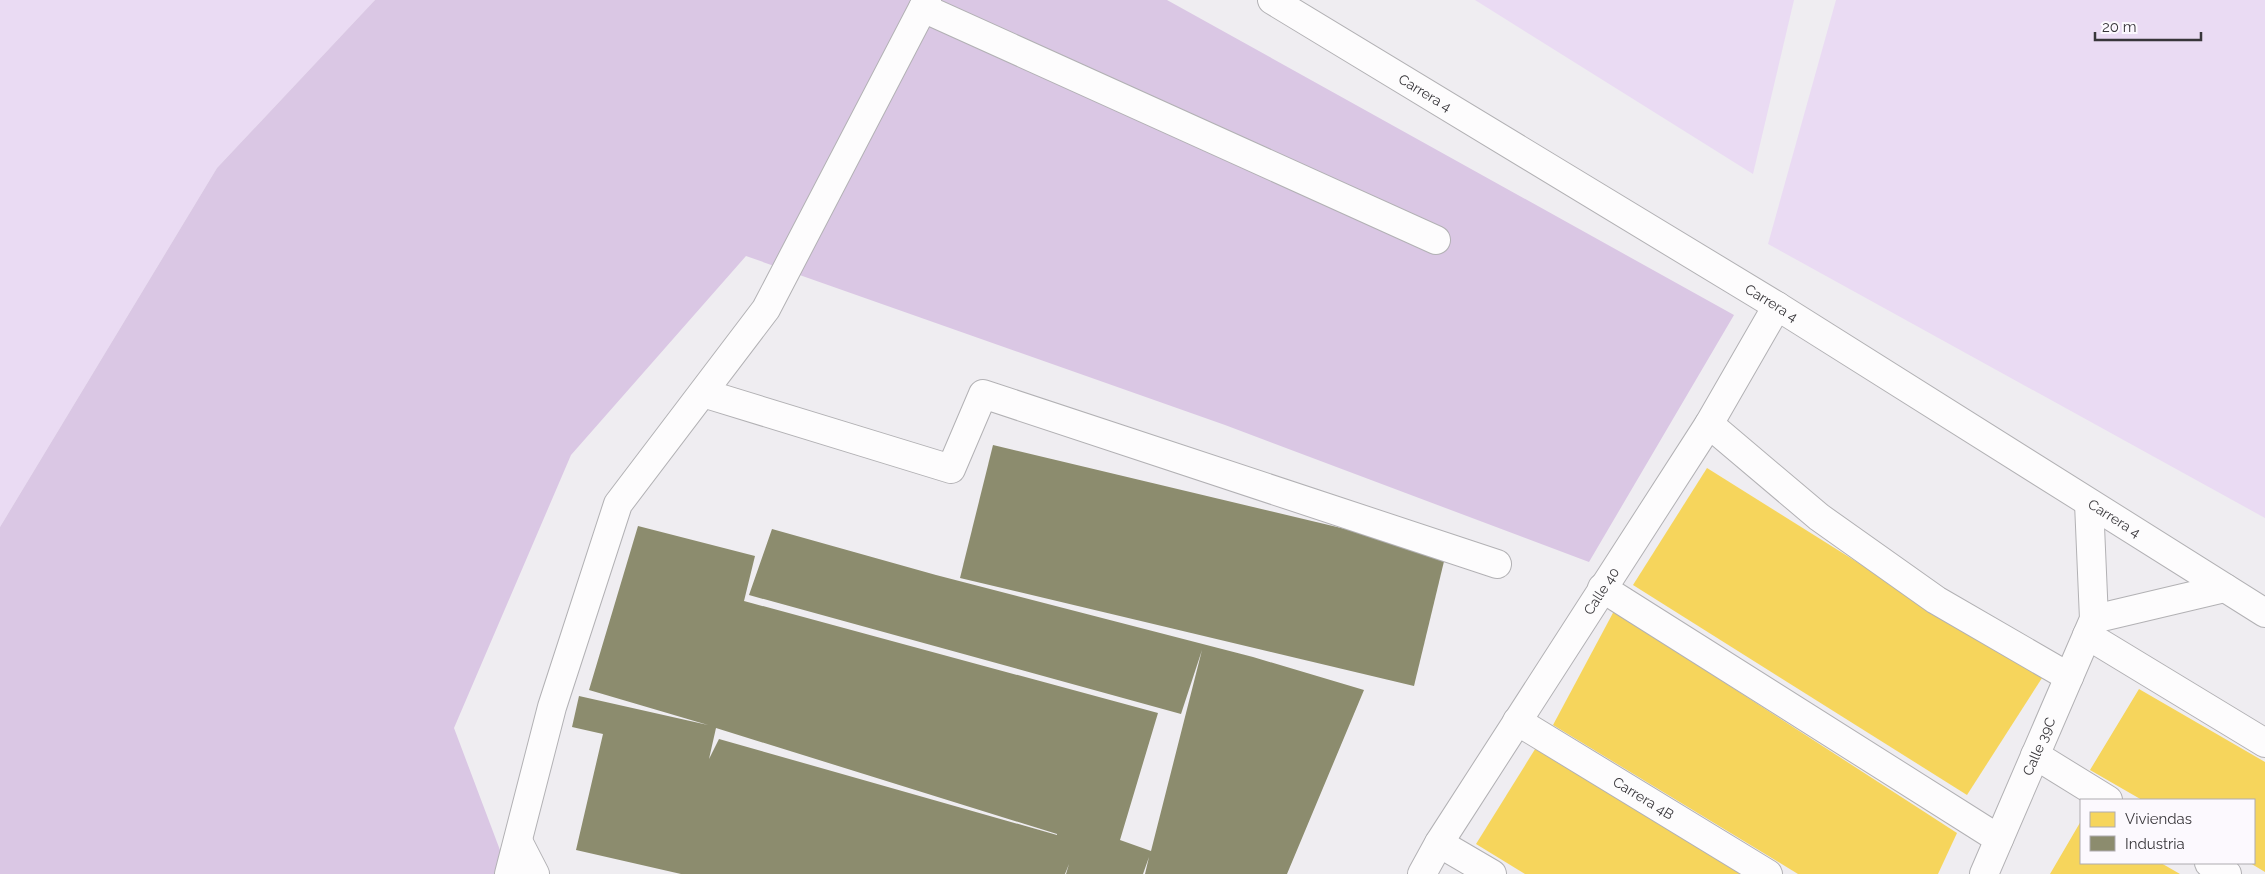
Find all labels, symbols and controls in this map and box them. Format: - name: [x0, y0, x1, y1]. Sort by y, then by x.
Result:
- scale bar: [2095, 10, 2201, 42]
- text: 20 m: [2102, 18, 2137, 36]
- street label: Carrera 4: [1396, 71, 1455, 115]
- street label: Carrera 4: [1742, 281, 1801, 325]
- street label: Carrera 4: [2085, 496, 2144, 541]
- street label: Calle 40: [1580, 565, 1622, 618]
- street label: Calle 39C: [2019, 714, 2059, 778]
- street label: Carrera 4B: [1610, 773, 1677, 823]
- legend: [2080, 799, 2255, 864]
- text: Viviendas: [2125, 810, 2192, 828]
- text: Industria: [2125, 835, 2185, 853]

